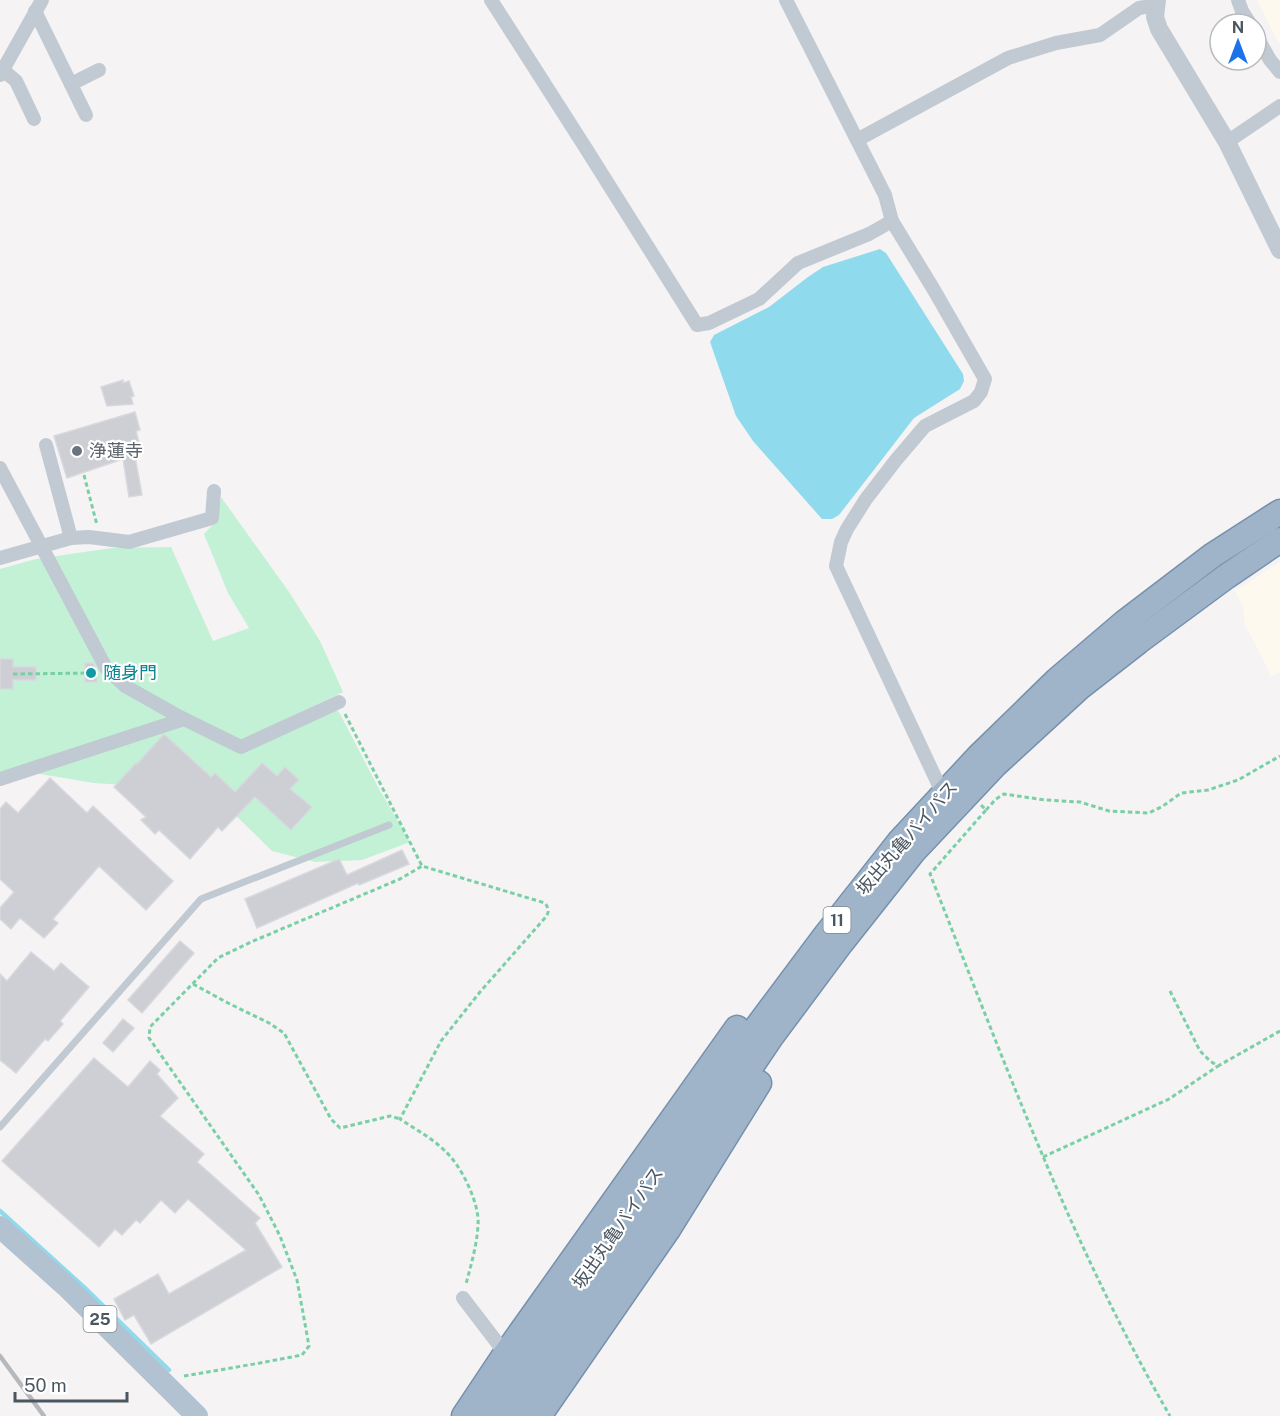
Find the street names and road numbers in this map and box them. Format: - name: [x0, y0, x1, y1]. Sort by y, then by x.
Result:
- street label: 坂出丸亀バイパス: [852, 777, 962, 899]
- road number: 11: [824, 907, 850, 933]
- street label: 坂出丸亀バイパス: [568, 1163, 667, 1293]
- road number: 25: [84, 1306, 116, 1332]

